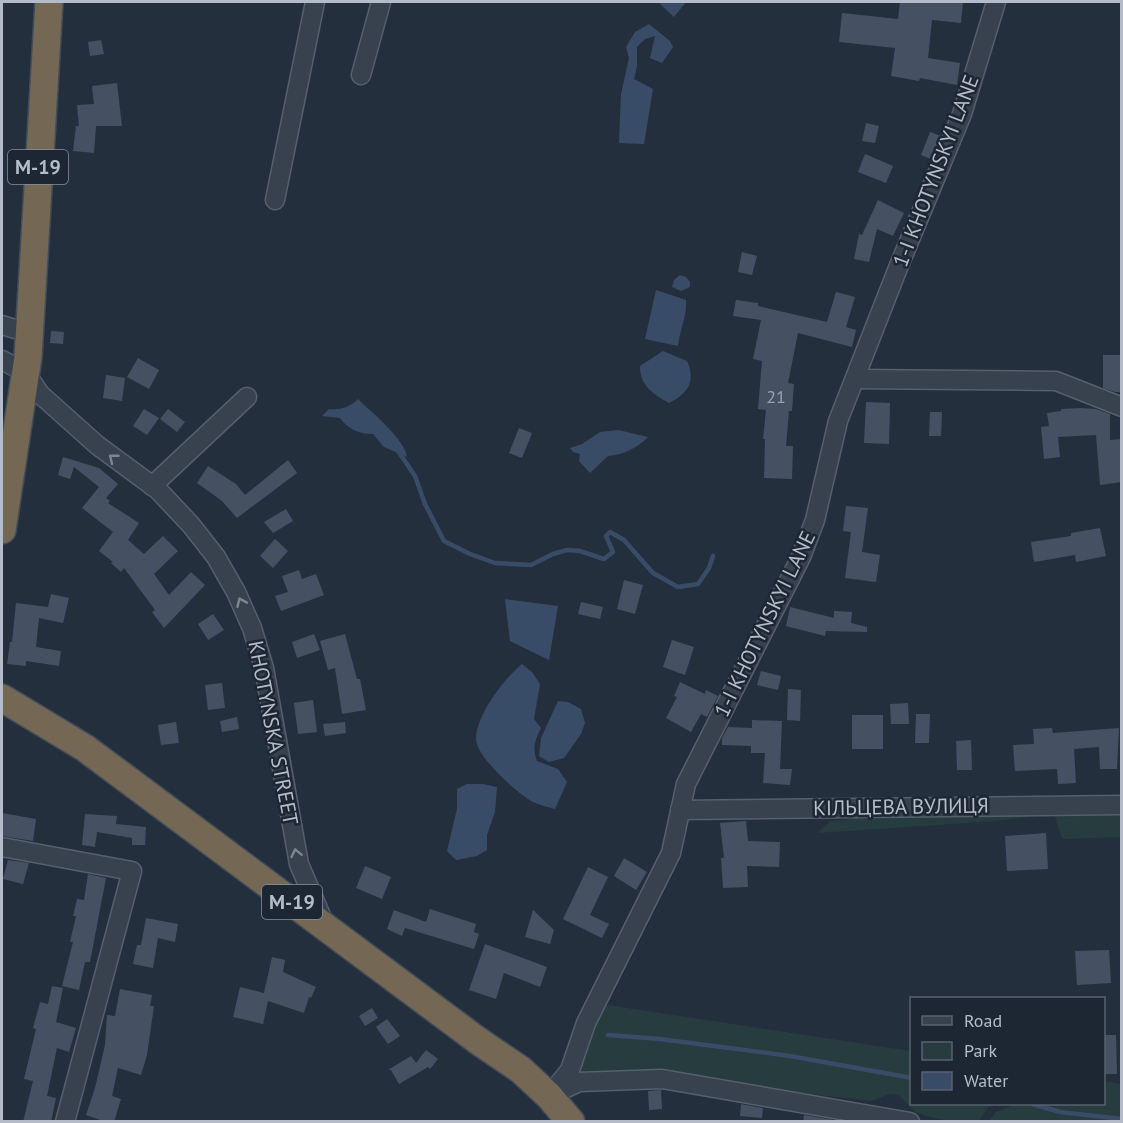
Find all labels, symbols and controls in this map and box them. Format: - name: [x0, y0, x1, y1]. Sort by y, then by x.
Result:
- street label: 1-I KHOTYNSKYI LANE: [886, 71, 985, 271]
- road number: М-19: [8, 150, 68, 184]
- house number: 21: [766, 385, 786, 408]
- one-way arrow: [109, 454, 120, 465]
- street label: 1-I KHOTYNSKYI LANE: [708, 526, 821, 721]
- one-way arrow: [236, 597, 248, 608]
- street label: KHOTYNSKA STREET: [242, 638, 305, 828]
- street label: КІЛЬЦЕВА ВУЛИЦЯ: [813, 791, 989, 822]
- one-way arrow: [291, 848, 304, 858]
- road number: М-19: [262, 885, 322, 919]
- legend: [910, 997, 1105, 1105]
- text: Road: [964, 1009, 1002, 1032]
- text: Park: [964, 1039, 997, 1062]
- text: Water: [964, 1069, 1008, 1092]

